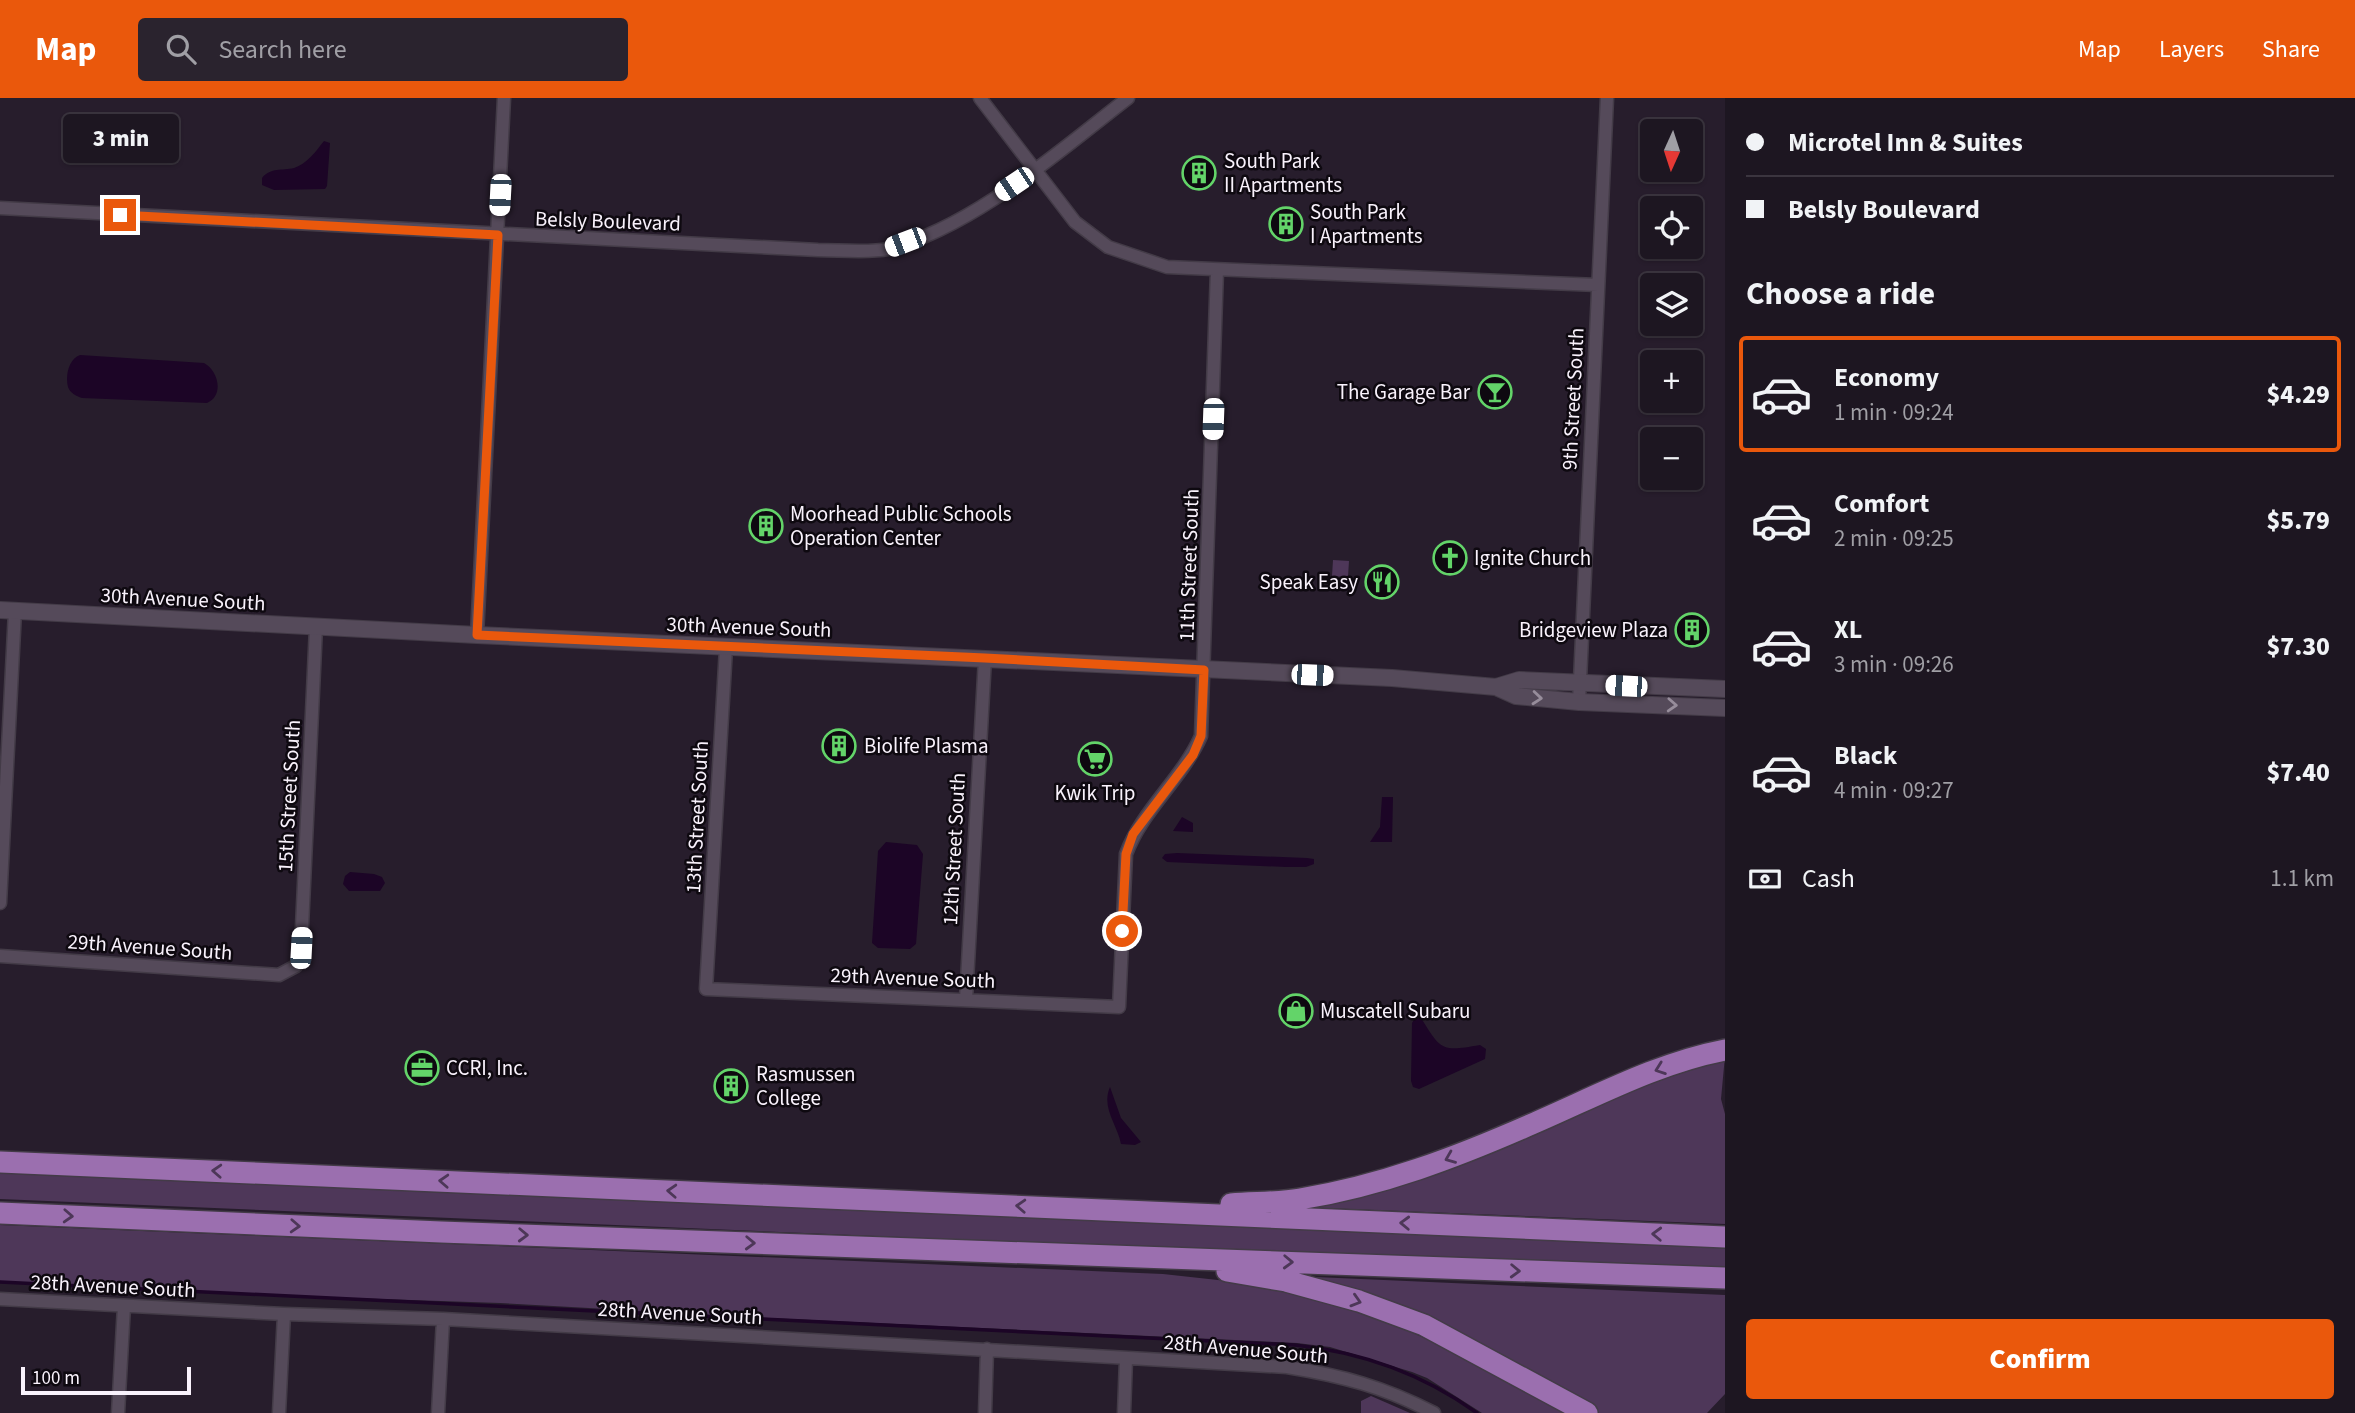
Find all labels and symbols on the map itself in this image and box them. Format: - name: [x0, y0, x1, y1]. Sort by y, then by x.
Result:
- callout: 3 min: [62, 114, 178, 162]
- north arrow: [1640, 119, 1703, 182]
- place label: South Park II Apartments: [1224, 146, 1342, 200]
- building icon: South Park II Apartments: [1180, 154, 1218, 192]
- car: [991, 164, 1038, 204]
- car: [489, 173, 512, 217]
- place label: South Park I Apartments: [1310, 197, 1423, 251]
- route end: [104, 199, 136, 231]
- street label: Belsly Boulevard: [535, 203, 681, 239]
- building icon: South Park I Apartments: [1267, 205, 1305, 243]
- car: [882, 225, 929, 259]
- street label: 9th Street South: [1554, 327, 1592, 471]
- bar icon: The Garage Bar: [1476, 373, 1514, 411]
- place label: The Garage Bar: [1337, 377, 1471, 407]
- car: [1202, 398, 1225, 440]
- street label: 11th Street South: [1171, 488, 1207, 642]
- place label: Moorhead Public Schools Operation Center: [790, 499, 1012, 553]
- building icon: Moorhead Public Schools Operation Center: [747, 507, 785, 545]
- church icon: Ignite Church: [1431, 539, 1469, 577]
- place label: Ignite Church: [1474, 543, 1591, 573]
- restaurant icon: Speak Easy: [1363, 563, 1401, 601]
- place label: Speak Easy: [1260, 567, 1358, 597]
- street label: 30th Avenue South: [100, 580, 266, 618]
- street label: 30th Avenue South: [666, 609, 832, 645]
- building icon: Bridgeview Plaza: [1673, 611, 1711, 649]
- place label: Bridgeview Plaza: [1519, 615, 1668, 645]
- car: [1291, 664, 1334, 686]
- car: [1605, 674, 1648, 698]
- one-way arrow: [1531, 690, 1542, 705]
- one-way arrow: [1666, 698, 1677, 713]
- street label: 15th Street South: [270, 719, 308, 873]
- building icon: Biolife Plasma: [820, 727, 858, 765]
- place label: Biolife Plasma: [864, 731, 989, 761]
- street label: 13th Street South: [678, 740, 716, 894]
- supermarket icon: Kwik Trip: [1076, 740, 1114, 778]
- street label: 12th Street South: [935, 772, 973, 926]
- place label: Kwik Trip: [1054, 778, 1136, 808]
- route start: [1106, 915, 1138, 947]
- street label: 29th Avenue South: [67, 926, 233, 968]
- car: [290, 926, 313, 970]
- street label: 29th Avenue South: [830, 960, 996, 996]
- shop icon: Muscatell Subaru: [1277, 992, 1315, 1030]
- place label: Muscatell Subaru: [1320, 996, 1471, 1026]
- office icon: CCRI, Inc.: [403, 1049, 441, 1087]
- place label: CCRI, Inc.: [446, 1053, 528, 1083]
- place label: Rasmussen College: [756, 1059, 856, 1113]
- one-way arrow: [1654, 1061, 1666, 1075]
- building icon: Rasmussen College: [712, 1067, 750, 1105]
- one-way arrow: [1445, 1149, 1457, 1163]
- one-way arrow: [211, 1164, 222, 1179]
- one-way arrow: [439, 1174, 450, 1189]
- one-way arrow: [666, 1184, 677, 1199]
- one-way arrow: [1015, 1199, 1026, 1214]
- one-way arrow: [63, 1208, 74, 1223]
- one-way arrow: [1399, 1216, 1410, 1231]
- one-way arrow: [290, 1218, 301, 1233]
- one-way arrow: [1651, 1226, 1662, 1241]
- one-way arrow: [518, 1227, 529, 1242]
- one-way arrow: [745, 1235, 756, 1251]
- one-way arrow: [1283, 1255, 1294, 1270]
- one-way arrow: [1510, 1263, 1521, 1278]
- street label: 28th Avenue South: [30, 1267, 196, 1305]
- one-way arrow: [1350, 1293, 1362, 1307]
- street label: 28th Avenue South: [597, 1294, 763, 1332]
- street label: 28th Avenue South: [1162, 1327, 1330, 1371]
- scale bar: [21, 1364, 191, 1396]

